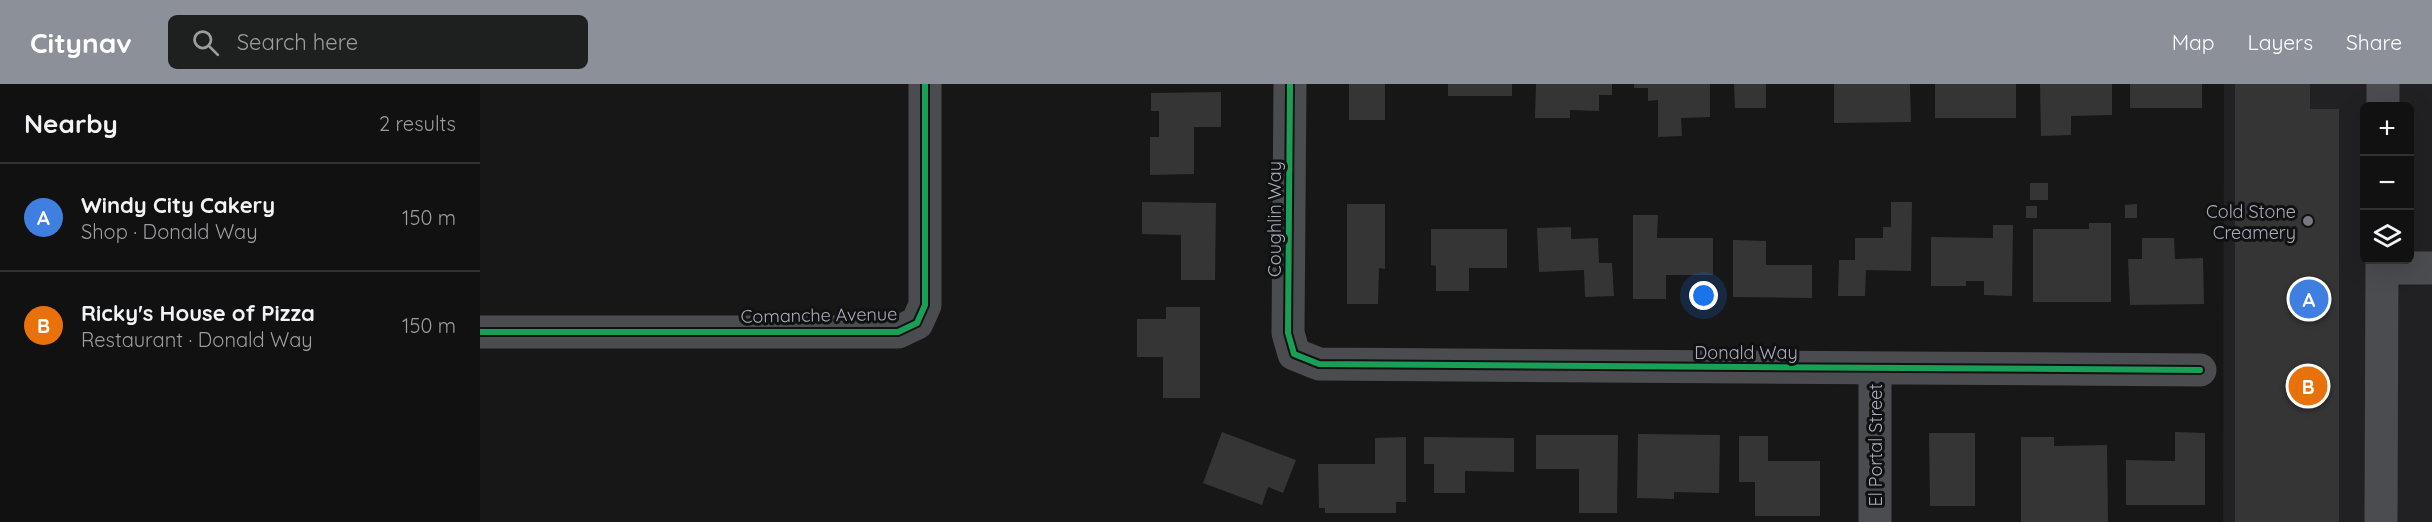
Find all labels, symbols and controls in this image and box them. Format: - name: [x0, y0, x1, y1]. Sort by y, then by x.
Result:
- search box: [168, 15, 588, 69]
- text: Citynav: [30, 25, 132, 60]
- icon: search: [189, 26, 222, 59]
- text: Search here: [237, 28, 358, 56]
- text: Map: [2172, 29, 2215, 55]
- text: Layers: [2248, 29, 2313, 55]
- text: Share: [2346, 29, 2402, 55]
- map controls: [2360, 102, 2414, 264]
- button: +: [2360, 102, 2414, 156]
- text: Nearby: [24, 107, 118, 140]
- text: 2 results: [379, 111, 456, 136]
- button: −: [2360, 156, 2414, 210]
- street label: Coughlin Way: [1263, 161, 1286, 277]
- text: Windy City Cakery: [81, 191, 275, 219]
- place label: Cold Stone Creamery: [2206, 200, 2296, 244]
- text: A: [37, 205, 50, 230]
- text: 150 m: [402, 205, 456, 230]
- button: layers: [2360, 210, 2414, 264]
- marker: Cold Stone Creamery: [2301, 214, 2315, 228]
- text: Shop · Donald Way: [81, 219, 258, 244]
- pin: A: [2290, 276, 2328, 322]
- your location: [1689, 281, 1718, 310]
- text: Ricky's House of Pizza: [81, 299, 315, 327]
- street label: Comanche Avenue: [741, 302, 897, 328]
- text: B: [37, 313, 50, 338]
- text: 150 m: [402, 313, 456, 338]
- text: Restaurant · Donald Way: [81, 327, 313, 352]
- street label: Donald Way: [1694, 341, 1798, 364]
- pin: B: [2288, 364, 2328, 408]
- street label: El Portal Street: [1864, 384, 1887, 506]

